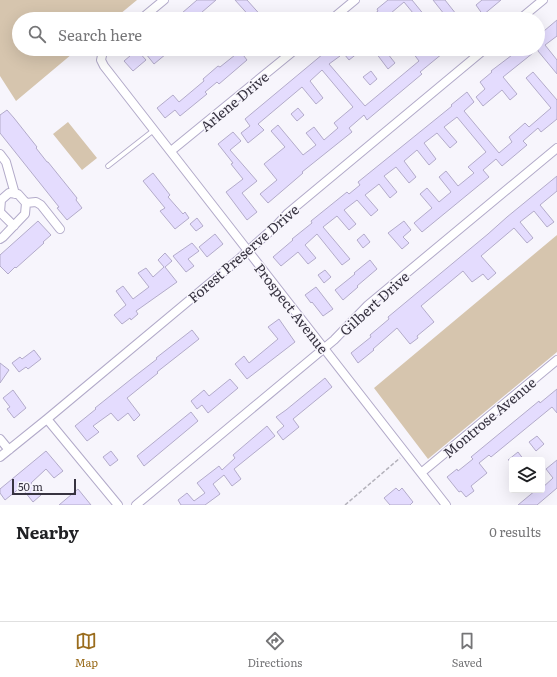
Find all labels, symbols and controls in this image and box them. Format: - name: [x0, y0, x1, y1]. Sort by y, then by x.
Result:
- search box: [12, 12, 545, 56]
- icon: search: [26, 23, 48, 45]
- text: Search here: [58, 23, 142, 46]
- street label: Arlene Drive: [195, 66, 273, 136]
- street label: Forest Preserve Drive: [183, 199, 303, 307]
- street label: Prospect Avenue: [250, 259, 334, 357]
- street label: Gilbert Drive: [335, 266, 413, 340]
- street label: Montrose Avenue: [438, 372, 540, 462]
- map controls: [509, 457, 545, 493]
- button: layers: [509, 457, 545, 493]
- scale bar: [12, 477, 76, 496]
- text: 50 m: [18, 478, 43, 494]
- text: Nearby: [16, 519, 79, 544]
- text: 0 results: [489, 522, 541, 541]
- tab: Map: [75, 630, 98, 670]
- tab: Directions: [247, 630, 302, 670]
- tab: Saved: [452, 630, 482, 670]

